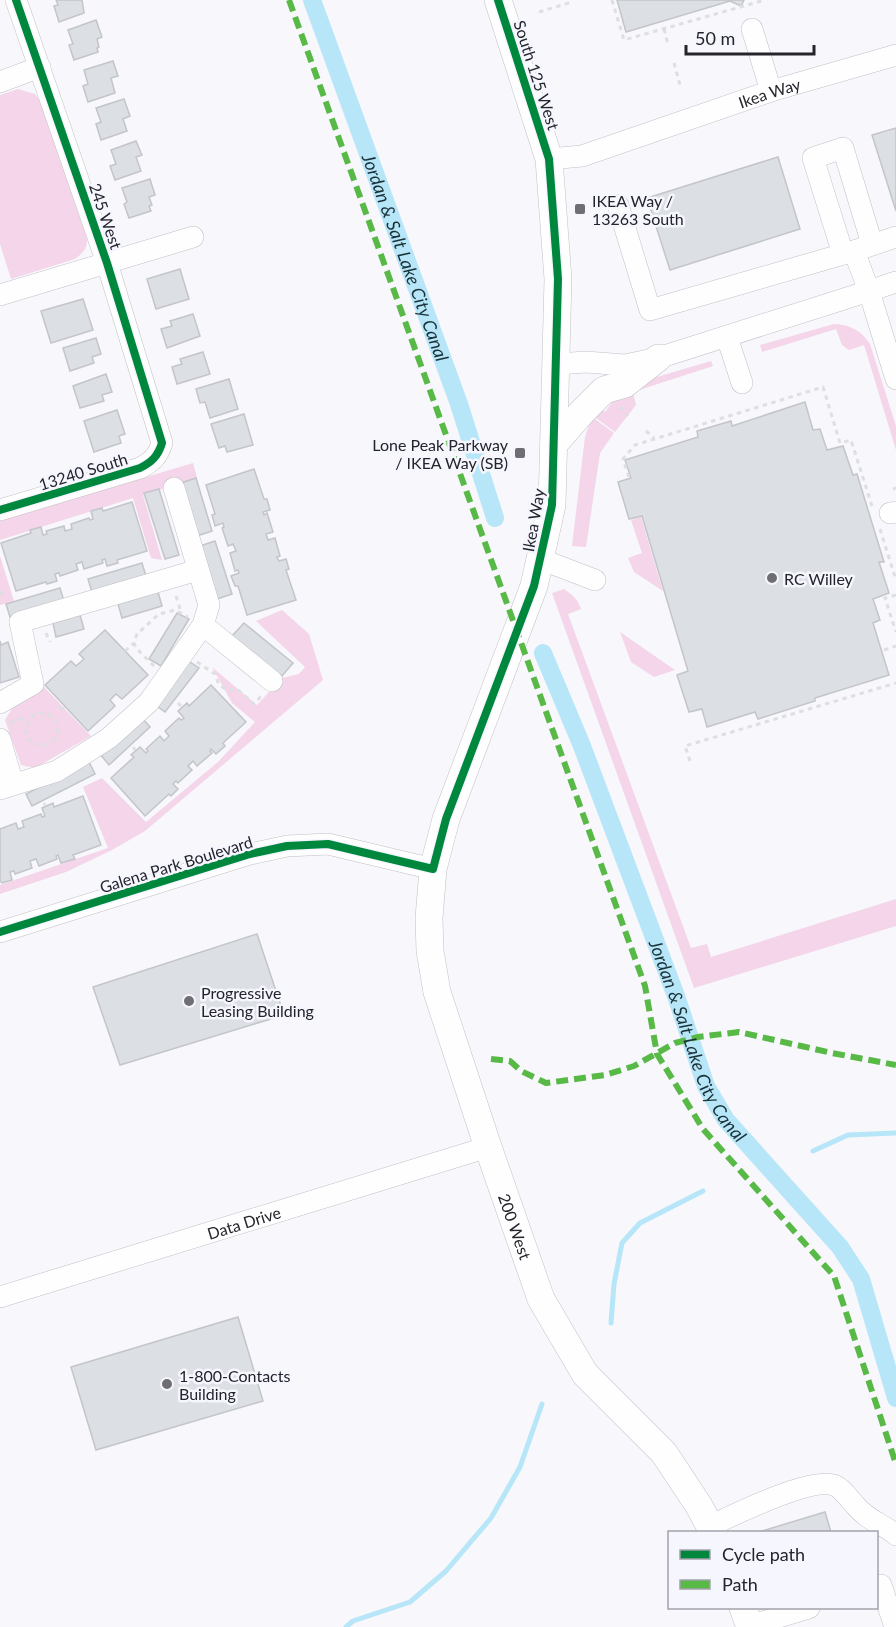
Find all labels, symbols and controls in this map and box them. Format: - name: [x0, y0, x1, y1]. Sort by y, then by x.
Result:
- street label: South 125 West: [510, 18, 564, 132]
- scale bar: [686, 18, 814, 56]
- text: 50 m: [695, 27, 735, 49]
- street label: Ikea Way: [736, 73, 803, 111]
- water label: Jordan & Salt Lake City Canal: [358, 150, 454, 364]
- street label: 245 West: [86, 181, 126, 252]
- place label: IKEA Way / 13263 South: [592, 191, 684, 228]
- marker: IKEA Way / 13263 South: [573, 202, 587, 216]
- place label: Lone Peak Parkway / IKEA Way (SB): [372, 435, 509, 472]
- marker: Lone Peak Parkway / IKEA Way (SB): [513, 446, 527, 460]
- street label: 13240 South: [36, 448, 130, 494]
- street label: Ikea Way: [518, 486, 548, 553]
- place label: RC Willey: [784, 569, 854, 588]
- marker: RC Willey: [765, 571, 779, 585]
- street label: Galena Park Boulevard: [97, 832, 255, 896]
- water label: Jordan & Salt Lake City Canal: [644, 935, 751, 1146]
- place label: Progressive Leasing Building: [201, 983, 314, 1020]
- marker: Progressive Leasing Building: [182, 994, 196, 1008]
- street label: 200 West: [495, 1191, 536, 1262]
- street label: Data Drive: [205, 1202, 283, 1242]
- place label: 1-800-Contacts Building: [179, 1366, 290, 1403]
- marker: 1-800-Contacts Building: [160, 1377, 174, 1391]
- legend: [668, 1531, 878, 1609]
- text: Cycle path: [722, 1543, 805, 1565]
- text: Path: [722, 1573, 758, 1595]

